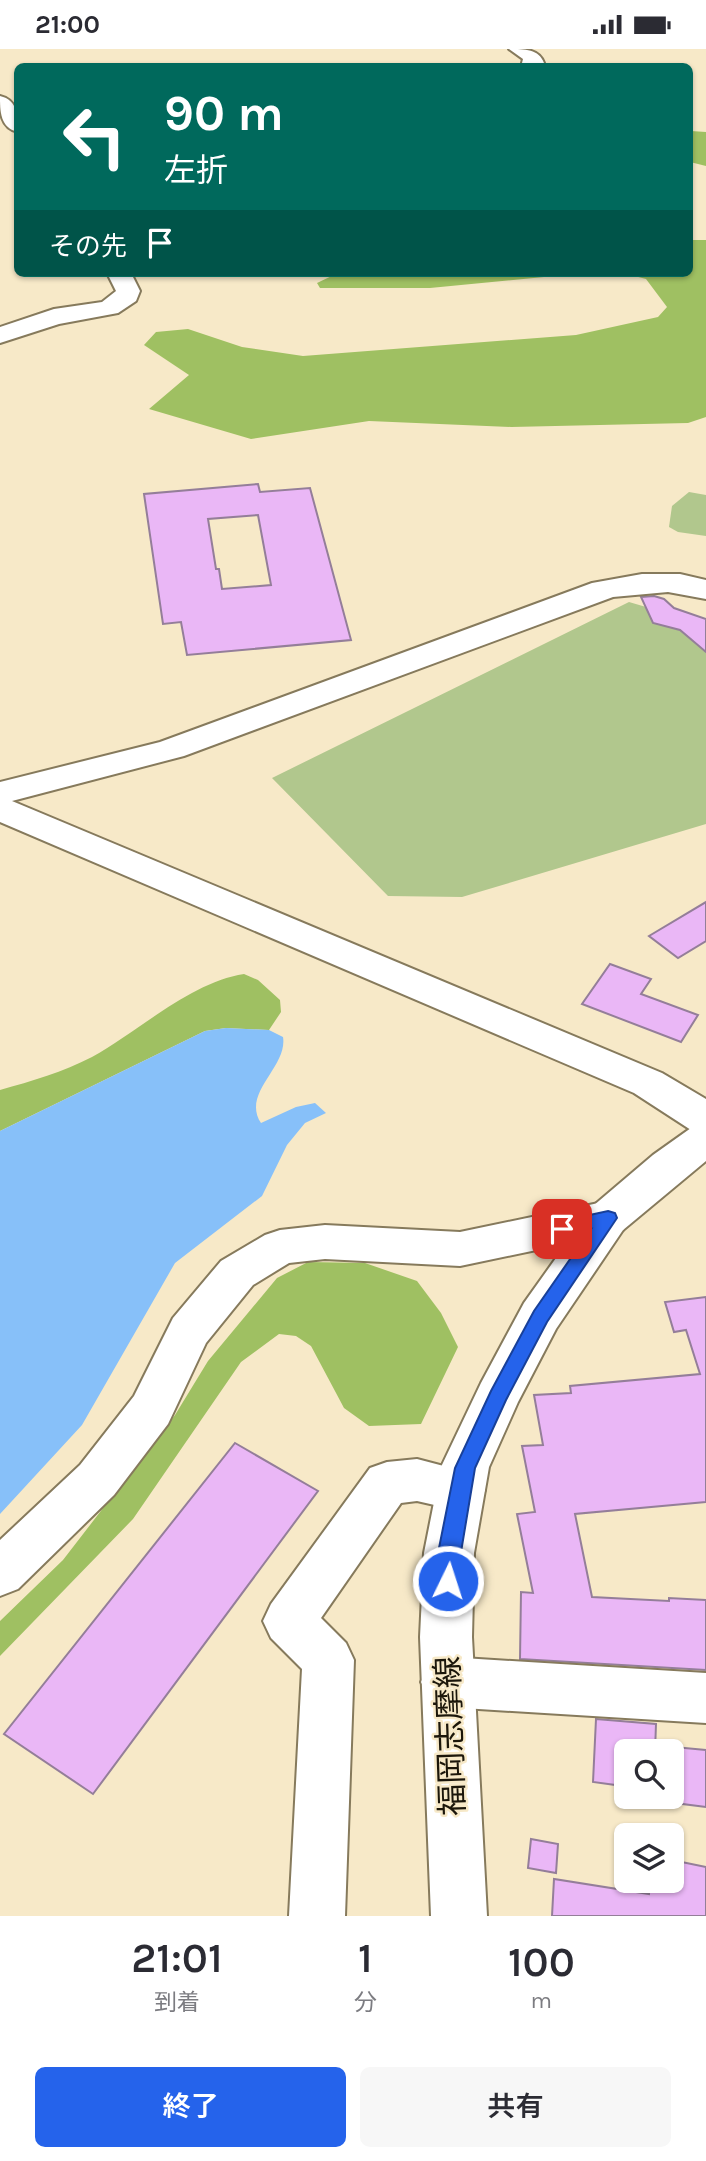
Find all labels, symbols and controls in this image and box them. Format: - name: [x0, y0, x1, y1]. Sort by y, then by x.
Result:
- text: 21:00: [35, 9, 100, 40]
- text: 90 m: [164, 85, 284, 142]
- icon: left: [49, 91, 140, 182]
- text: 左折: [164, 152, 228, 189]
- icon: arrive: [141, 224, 179, 262]
- text: その先: [49, 231, 127, 262]
- pin: [532, 1199, 592, 1259]
- icon: arrive: [543, 1210, 581, 1248]
- position arrow: [411, 1544, 485, 1618]
- street label: 福岡志摩線: [429, 1655, 472, 1817]
- map controls: [614, 1739, 684, 1893]
- button: search: [614, 1739, 684, 1809]
- button: layers: [614, 1823, 684, 1893]
- text: 21:01: [131, 1933, 223, 1983]
- text: 1: [358, 1933, 373, 1983]
- text: 100: [508, 1937, 575, 1987]
- text: m: [531, 1987, 552, 2014]
- text: 到着: [154, 1989, 200, 2016]
- text: 分: [354, 1989, 377, 2016]
- button: 終了: [35, 2067, 346, 2147]
- button: 共有: [360, 2067, 671, 2147]

